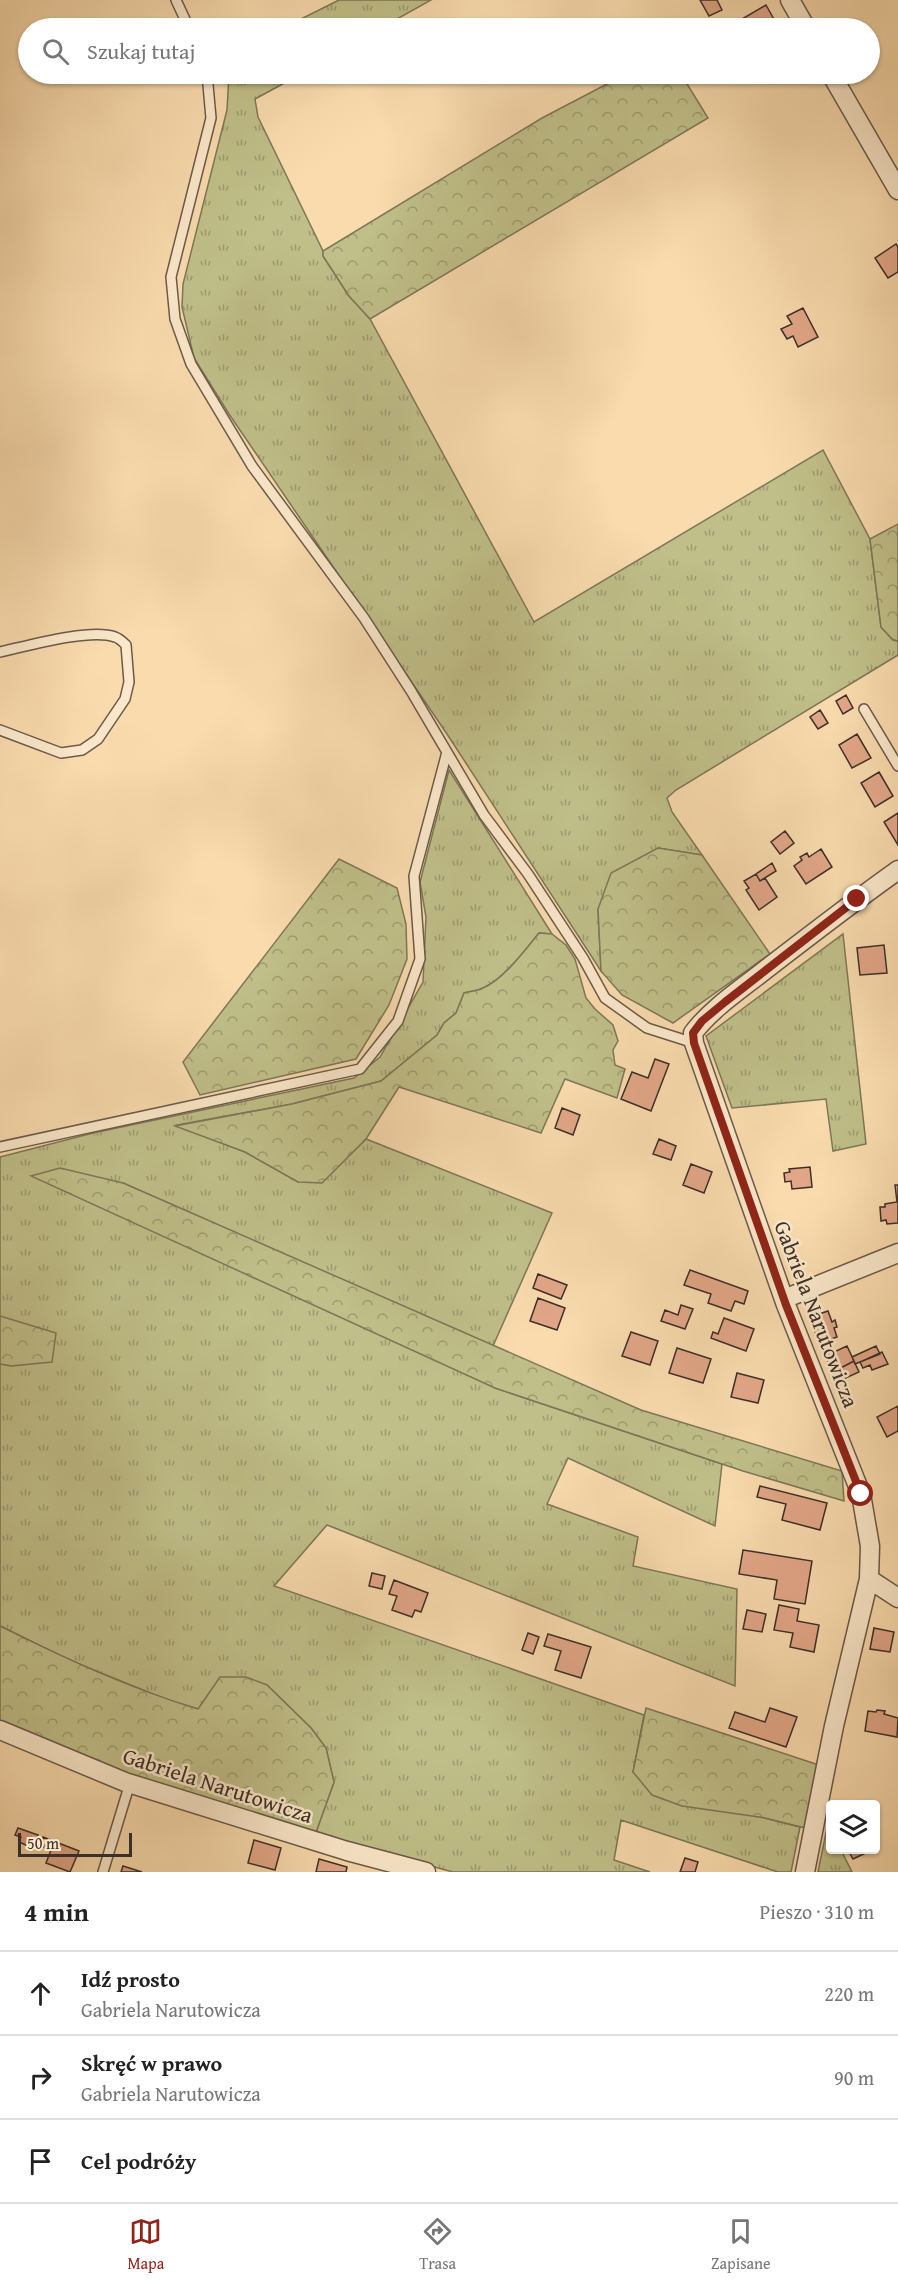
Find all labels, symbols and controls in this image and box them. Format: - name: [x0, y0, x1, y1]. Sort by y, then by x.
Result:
- search box: [18, 18, 880, 84]
- icon: search: [39, 35, 72, 68]
- text: Szukaj tutaj: [87, 35, 195, 67]
- route end: [843, 885, 869, 911]
- street label: Gabriela Narutowicza: [767, 1216, 868, 1413]
- route start: [847, 1480, 873, 1506]
- street label: Gabriela Narutowicza: [119, 1739, 318, 1831]
- map controls: [826, 1800, 880, 1854]
- button: layers: [826, 1800, 880, 1854]
- scale bar: [18, 1830, 132, 1858]
- text: 50 m: [27, 1831, 59, 1855]
- text: 4 min: [24, 1892, 89, 1931]
- text: Pieszo · 310 m: [760, 1897, 874, 1926]
- text: Idź prosto: [81, 1963, 180, 1995]
- icon: ahead: [24, 1977, 57, 2010]
- text: 220 m: [824, 1979, 874, 2008]
- text: Gabriela Narutowicza: [81, 1995, 261, 2024]
- text: Skręć w prawo: [81, 2047, 222, 2079]
- icon: right: [24, 2061, 57, 2094]
- text: 90 m: [834, 2063, 874, 2092]
- text: Gabriela Narutowicza: [81, 2079, 261, 2108]
- icon: arrive: [24, 2145, 57, 2178]
- text: Cel podróży: [81, 2145, 196, 2177]
- tab: Mapa: [127, 2215, 164, 2275]
- tab: Trasa: [419, 2215, 456, 2275]
- tab: Zapisane: [711, 2215, 771, 2275]

